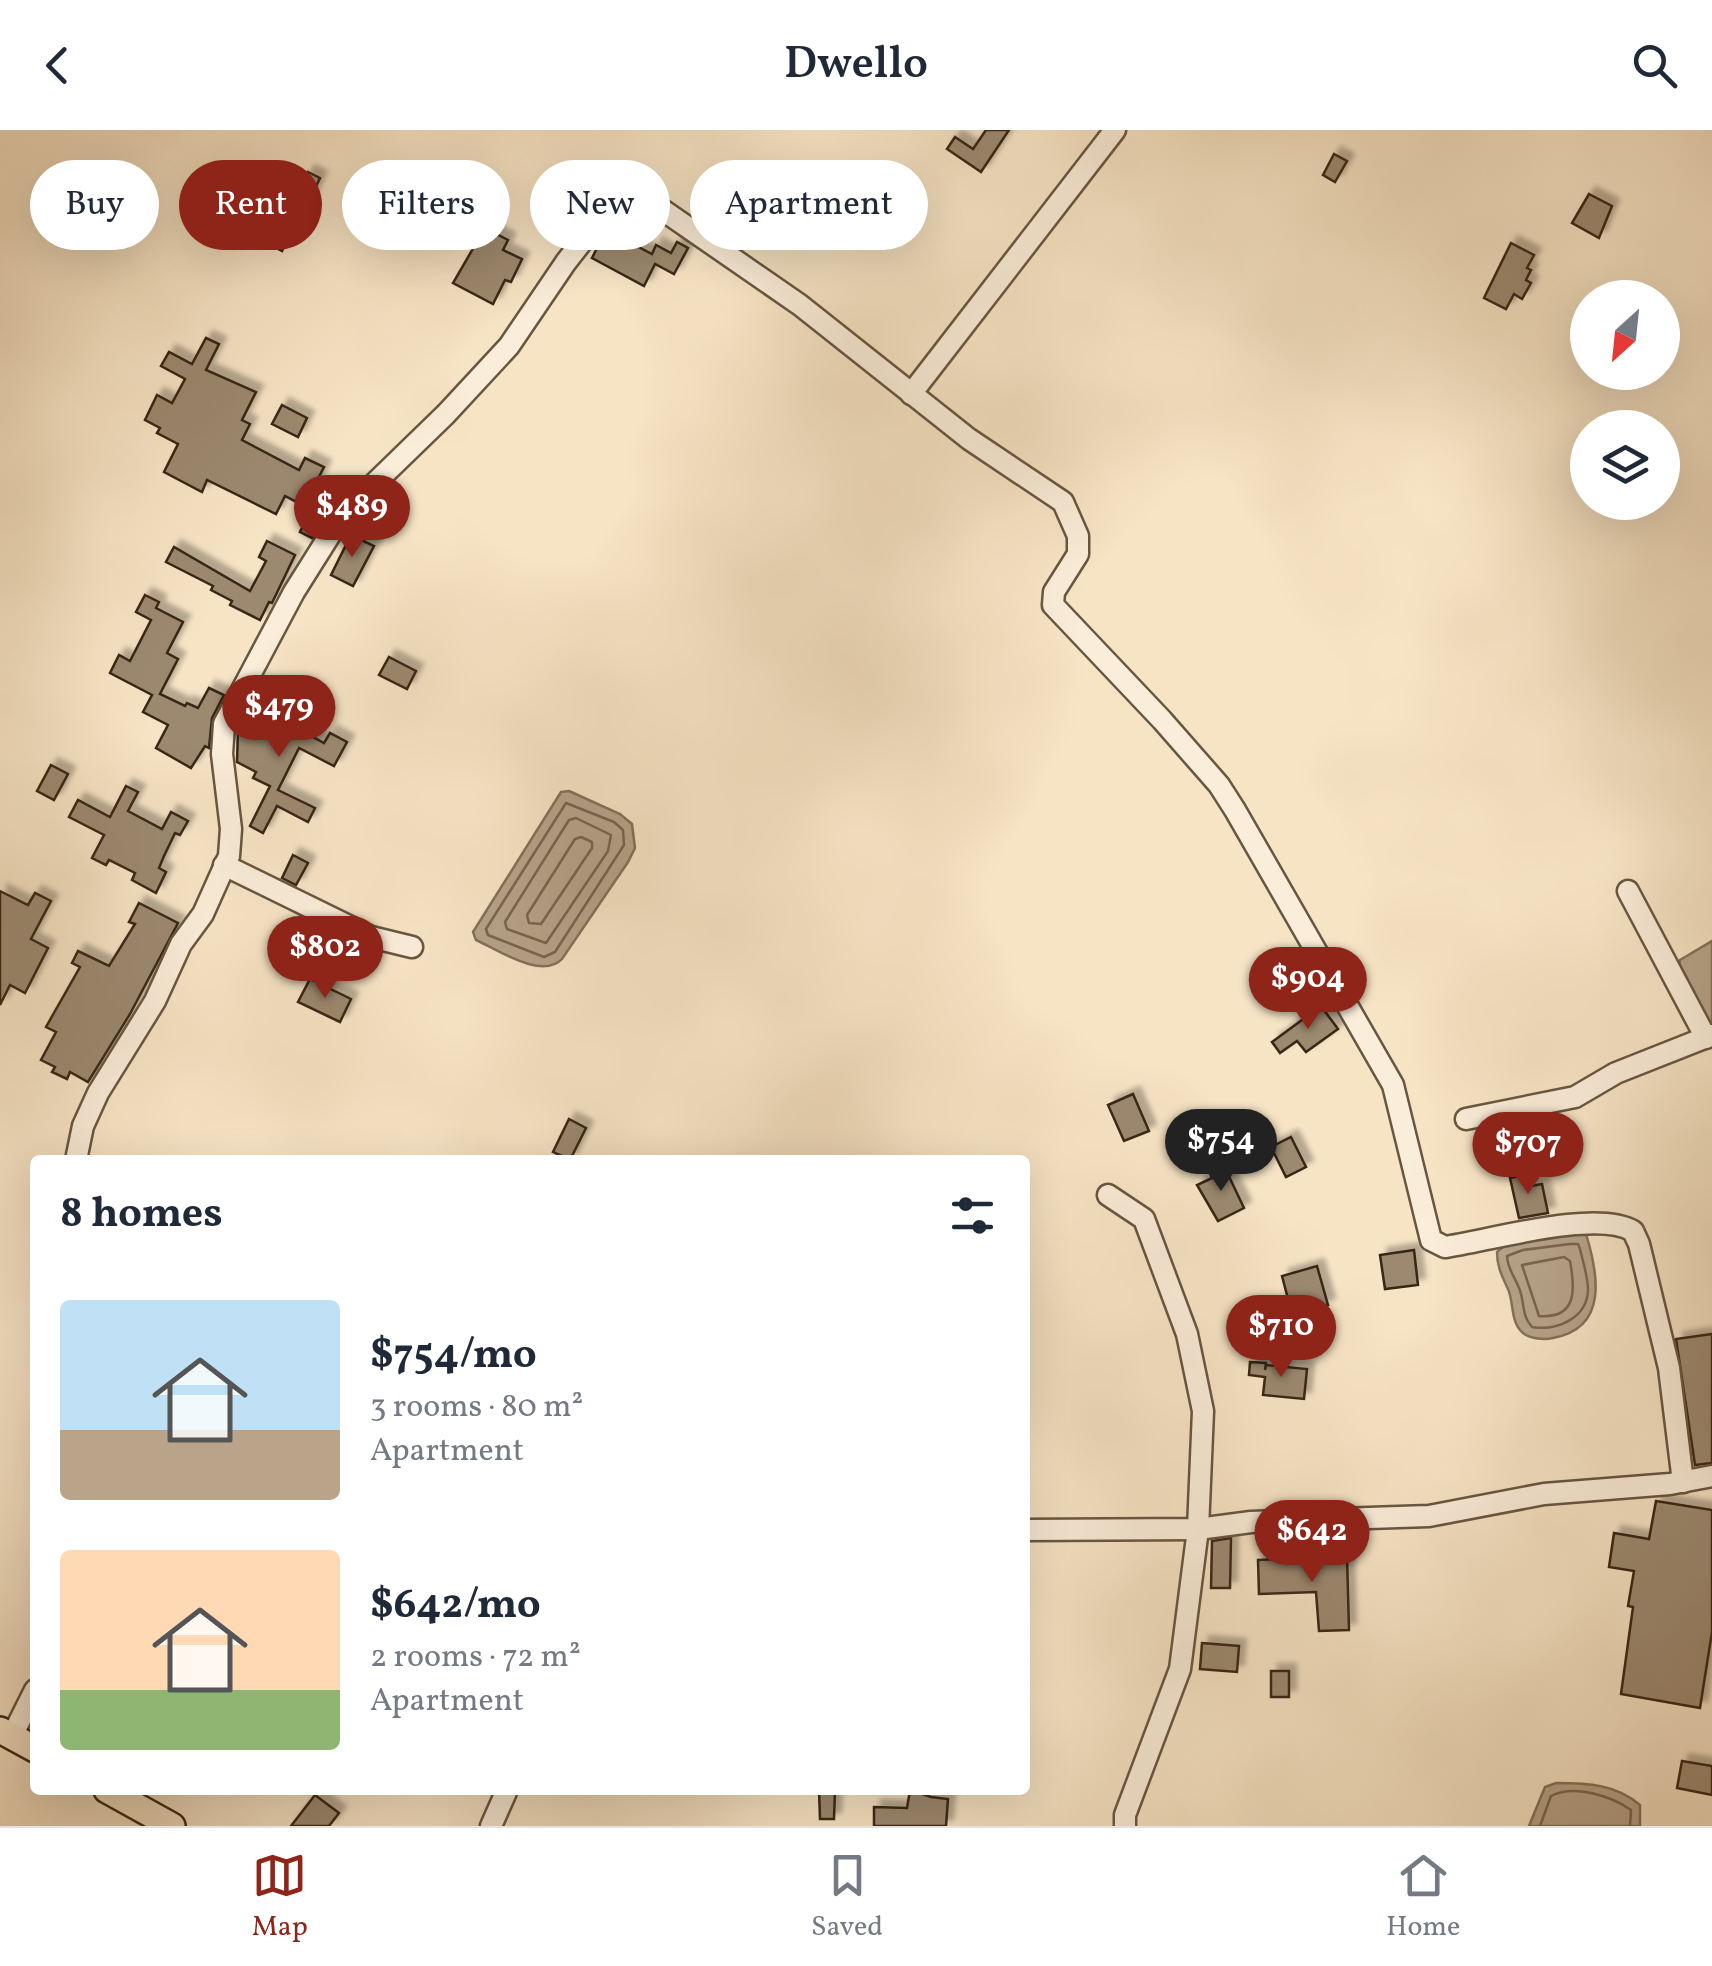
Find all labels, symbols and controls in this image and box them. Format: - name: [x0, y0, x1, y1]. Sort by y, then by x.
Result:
- text: Dwello: [784, 34, 928, 97]
- icon: back: [30, 38, 85, 93]
- icon: search: [1627, 38, 1682, 93]
- chip: Buy: [30, 160, 159, 250]
- chip: Rent: [179, 160, 322, 250]
- chip: Filters: [342, 160, 510, 250]
- chip: New: [530, 160, 670, 250]
- chip: Apartment: [690, 160, 928, 250]
- north arrow: [1570, 280, 1680, 390]
- map controls: [1570, 280, 1680, 520]
- button: layers: [1570, 410, 1680, 520]
- pin: $489: [293, 475, 411, 560]
- text: $489: [316, 485, 388, 529]
- pin: $479: [220, 675, 338, 760]
- text: $479: [244, 685, 314, 729]
- pin: $802: [266, 916, 384, 1001]
- text: $802: [289, 926, 361, 970]
- pin: $904: [1249, 947, 1367, 1032]
- text: $904: [1271, 957, 1345, 1001]
- pin: $754: [1162, 1109, 1280, 1194]
- pin: $707: [1469, 1112, 1587, 1197]
- text: $754: [1187, 1119, 1255, 1163]
- text: $707: [1494, 1122, 1562, 1166]
- text: 8 homes: [60, 1186, 223, 1245]
- icon: filters: [945, 1188, 1000, 1243]
- pin: $710: [1222, 1295, 1340, 1380]
- text: $710: [1248, 1305, 1314, 1349]
- text: $754/mo: [370, 1327, 537, 1386]
- icon: home: [140, 1340, 260, 1460]
- text: 3 rooms · 80 m²: [370, 1386, 583, 1430]
- text: Apartment: [370, 1430, 524, 1474]
- pin: $642: [1253, 1500, 1371, 1585]
- text: $642: [1277, 1510, 1348, 1554]
- text: $642/mo: [370, 1577, 541, 1636]
- icon: home: [140, 1590, 260, 1710]
- text: 2 rooms · 72 m²: [370, 1636, 581, 1680]
- text: Apartment: [370, 1680, 524, 1724]
- tab: Map: [252, 1848, 308, 1947]
- tab: Saved: [811, 1848, 883, 1947]
- tab: Home: [1386, 1848, 1460, 1947]

